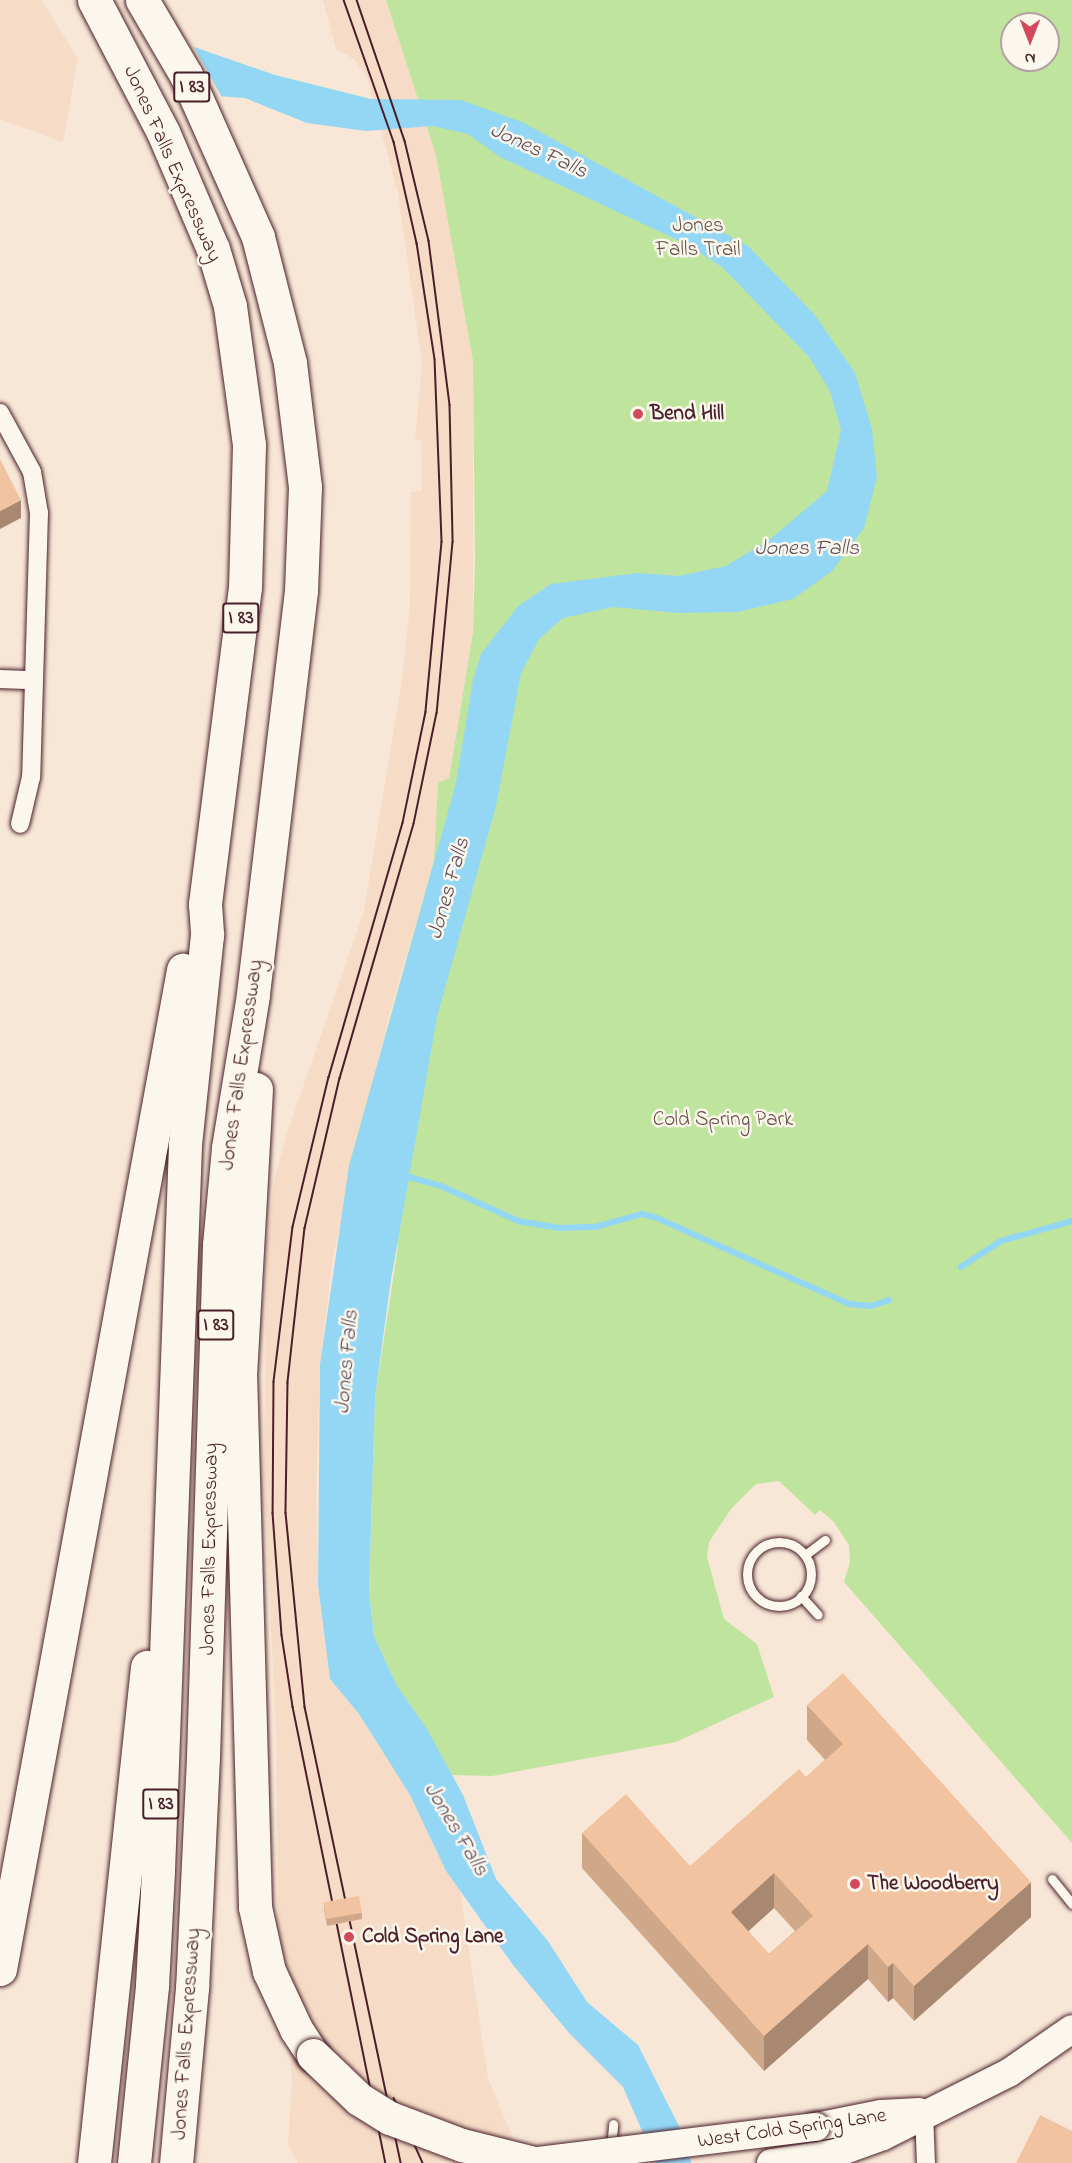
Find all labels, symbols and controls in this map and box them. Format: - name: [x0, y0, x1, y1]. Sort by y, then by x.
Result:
- north arrow: [1000, 12, 1060, 72]
- text: N: [1025, 46, 1035, 70]
- street label: Jones Falls Expressway: [117, 62, 227, 266]
- road number: I 83: [172, 70, 212, 104]
- water label: Jones Falls: [485, 118, 591, 186]
- park label: Jones Falls Trail: [655, 213, 741, 263]
- place label: Bend Hill: [650, 401, 724, 427]
- marker: Bend Hill: [631, 407, 645, 421]
- water label: Jones Falls: [755, 537, 859, 563]
- road number: I 83: [222, 601, 260, 635]
- water label: Jones Falls: [423, 835, 477, 943]
- street label: Jones Falls Expressway: [215, 958, 269, 1172]
- park label: Cold Spring Park: [653, 1107, 793, 1133]
- road number: I 83: [196, 1308, 236, 1342]
- water label: Jones Falls: [330, 1309, 366, 1415]
- street label: Jones Falls Expressway: [196, 1443, 224, 1655]
- water label: Jones Falls: [417, 1778, 493, 1882]
- road number: I 83: [142, 1787, 180, 1821]
- place label: The Woodberry: [867, 1871, 999, 1897]
- marker: The Woodberry: [848, 1877, 862, 1891]
- place label: Cold Spring Lane: [362, 1924, 504, 1950]
- street label: Jones Falls Expressway: [167, 1927, 207, 2141]
- marker: Cold Spring Lane: [340, 1928, 358, 1946]
- street label: West Cold Spring Lane: [696, 2103, 888, 2155]

